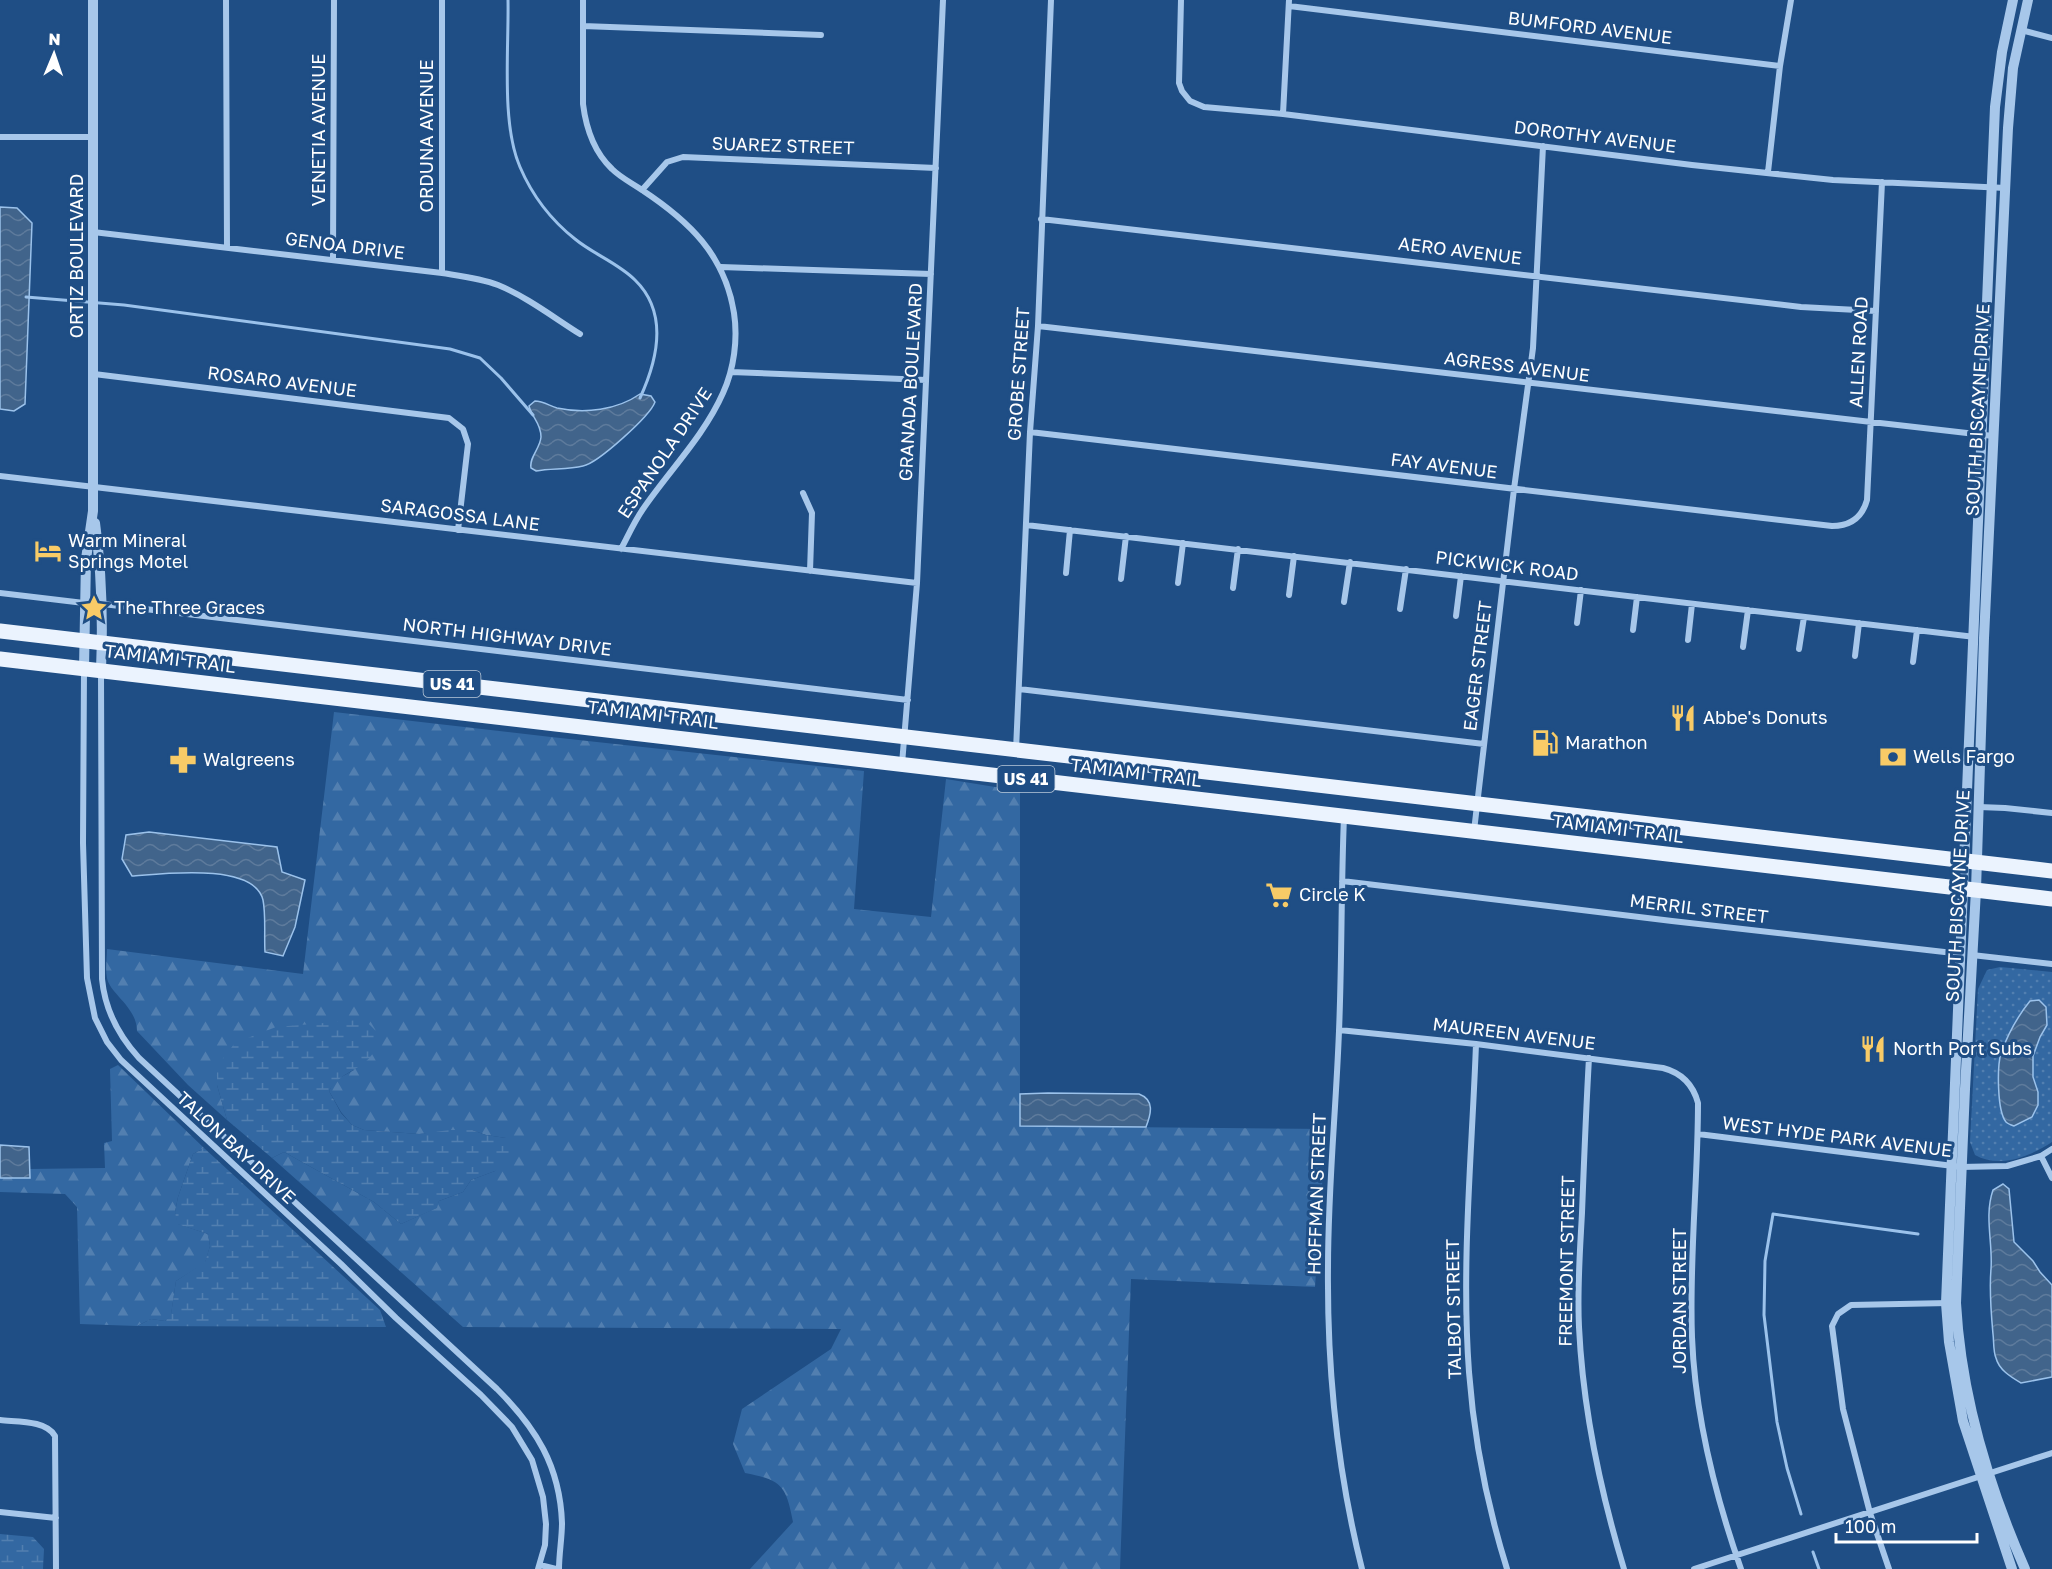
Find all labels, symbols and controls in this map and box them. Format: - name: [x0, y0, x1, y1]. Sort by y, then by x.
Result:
- street label: BUMFORD AVENUE: [1507, 6, 1673, 48]
- north arrow: [24, 24, 84, 84]
- text: N: [48, 29, 61, 49]
- street label: VENETIA AVENUE: [307, 54, 329, 206]
- street label: ORDUNA AVENUE: [415, 60, 437, 212]
- street label: DOROTHY AVENUE: [1513, 115, 1677, 157]
- street label: SUAREZ STREET: [711, 132, 855, 158]
- street label: ORTIZ BOULEVARD: [65, 174, 87, 338]
- street label: GENOA DRIVE: [284, 227, 406, 263]
- street label: AERO AVENUE: [1397, 232, 1523, 269]
- street label: GRANADA BOULEVARD: [894, 282, 926, 482]
- street label: ALLEN ROAD: [1844, 296, 1872, 408]
- street label: SOUTH BISCAYNE DRIVE: [1960, 303, 1994, 517]
- street label: GROBE STREET: [1002, 306, 1034, 441]
- street label: AGRESS AVENUE: [1443, 346, 1591, 386]
- street label: ROSARO AVENUE: [206, 361, 358, 401]
- street label: ESPANOLA DRIVE: [612, 383, 716, 522]
- street label: FAY AVENUE: [1390, 448, 1499, 482]
- street label: SARAGOSSA LANE: [379, 493, 541, 535]
- place label: Warm Mineral Springs Motel: [68, 529, 189, 572]
- hotel icon: Warm Mineral Springs Motel: [33, 536, 63, 566]
- street label: PICKWICK ROAD: [1434, 545, 1580, 585]
- place icon: The Three Graces: [79, 593, 109, 623]
- place label: The Three Graces: [114, 596, 265, 618]
- street label: EAGER STREET: [1458, 599, 1496, 732]
- street label: NORTH HIGHWAY DRIVE: [402, 612, 613, 660]
- street label: TAMIAMI TRAIL: [103, 639, 237, 677]
- road number: US 41: [424, 671, 480, 697]
- street label: TAMIAMI TRAIL: [586, 695, 720, 733]
- restaurant icon: Abbe's Donuts: [1668, 703, 1698, 733]
- place label: Abbe's Donuts: [1703, 706, 1828, 728]
- fuel station icon: Marathon: [1530, 728, 1560, 758]
- place label: Marathon: [1565, 731, 1648, 753]
- bank icon: Wells Fargo: [1878, 742, 1908, 772]
- pharmacy icon: Walgreens: [168, 745, 198, 775]
- place label: Wells Fargo: [1913, 745, 2015, 767]
- place label: Walgreens: [203, 748, 295, 770]
- street label: TAMIAMI TRAIL: [1069, 753, 1203, 791]
- road number: US 41: [998, 766, 1054, 792]
- street label: SOUTH BISCAYNE DRIVE: [1940, 789, 1974, 1003]
- street label: TAMIAMI TRAIL: [1551, 809, 1685, 847]
- supermarket icon: Circle K: [1264, 880, 1294, 910]
- place label: Circle K: [1299, 883, 1366, 905]
- street label: MERRIL STREET: [1629, 889, 1770, 927]
- street label: MAUREEN AVENUE: [1431, 1012, 1597, 1054]
- restaurant icon: North Port Subs: [1858, 1034, 1888, 1064]
- place label: North Port Subs: [1893, 1037, 2032, 1059]
- street label: TALON BAY DRIVE: [173, 1087, 301, 1208]
- street label: WEST HYDE PARK AVENUE: [1721, 1111, 1953, 1161]
- street label: HOFFMAN STREET: [1302, 1113, 1330, 1275]
- street label: FREEMONT STREET: [1554, 1175, 1578, 1347]
- street label: JORDAN STREET: [1668, 1228, 1690, 1374]
- street label: TALBOT STREET: [1441, 1239, 1465, 1380]
- scale bar: [1836, 1506, 1977, 1544]
- text: 100 m: [1845, 1515, 1896, 1537]

